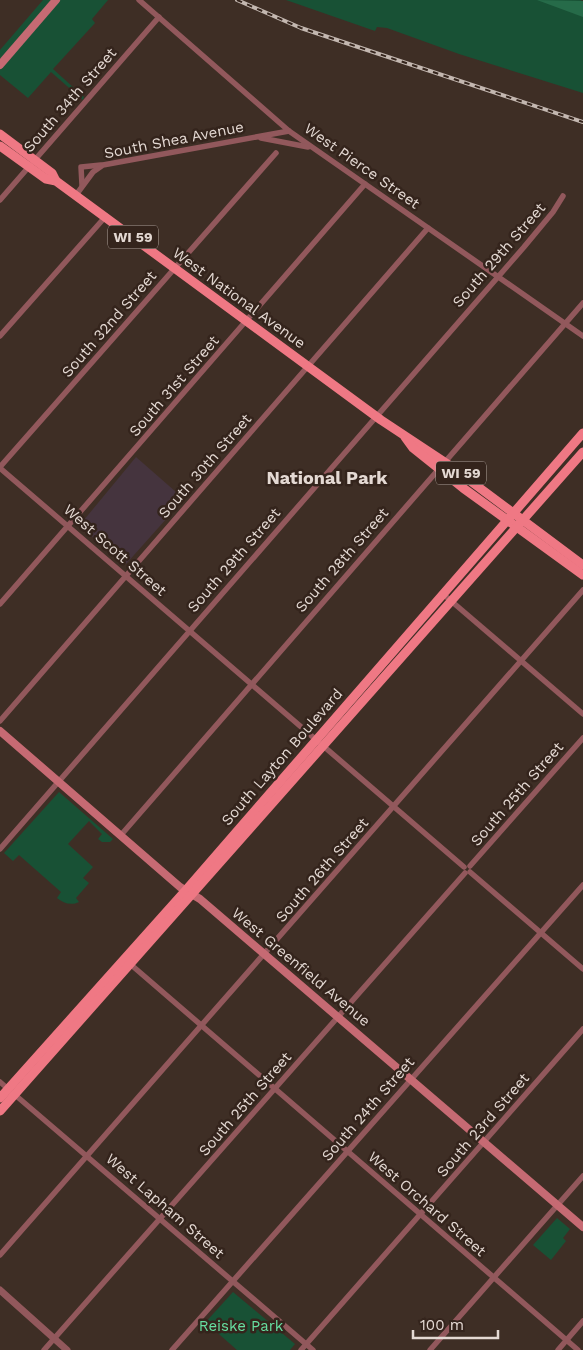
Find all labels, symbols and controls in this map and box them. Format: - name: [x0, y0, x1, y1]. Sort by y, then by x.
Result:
- street label: South 34th Street: [20, 44, 121, 156]
- street label: South Shea Avenue: [103, 118, 245, 162]
- street label: West Pierce Street: [301, 119, 424, 213]
- street label: South 29th Street: [449, 199, 550, 311]
- road number: WI 59: [108, 226, 158, 248]
- street label: West National Avenue: [169, 244, 309, 352]
- street label: South 32nd Street: [58, 267, 161, 381]
- street label: South 31st Street: [125, 331, 223, 440]
- street label: South 30th Street: [155, 410, 256, 522]
- road number: WI 59: [436, 462, 486, 484]
- district label: National Park: [267, 467, 388, 488]
- street label: West Scott Street: [60, 500, 171, 600]
- street label: South 29th Street: [184, 504, 285, 616]
- street label: South 28th Street: [292, 504, 393, 616]
- street label: South Layton Boulevard: [218, 685, 346, 829]
- street label: South 25th Street: [467, 738, 568, 850]
- street label: South 26th Street: [272, 814, 373, 926]
- street label: West Greenfield Avenue: [228, 904, 374, 1030]
- street label: South 25th Street: [195, 1048, 296, 1160]
- street label: South 24th Street: [318, 1053, 419, 1165]
- street label: South 23rd Street: [433, 1069, 533, 1181]
- street label: West Orchard Street: [364, 1148, 490, 1261]
- street label: West Lapham Street: [102, 1150, 228, 1263]
- scale bar: [413, 1308, 498, 1340]
- text: 100 m: [420, 1316, 464, 1334]
- park label: Reiske Park: [199, 1317, 284, 1335]

